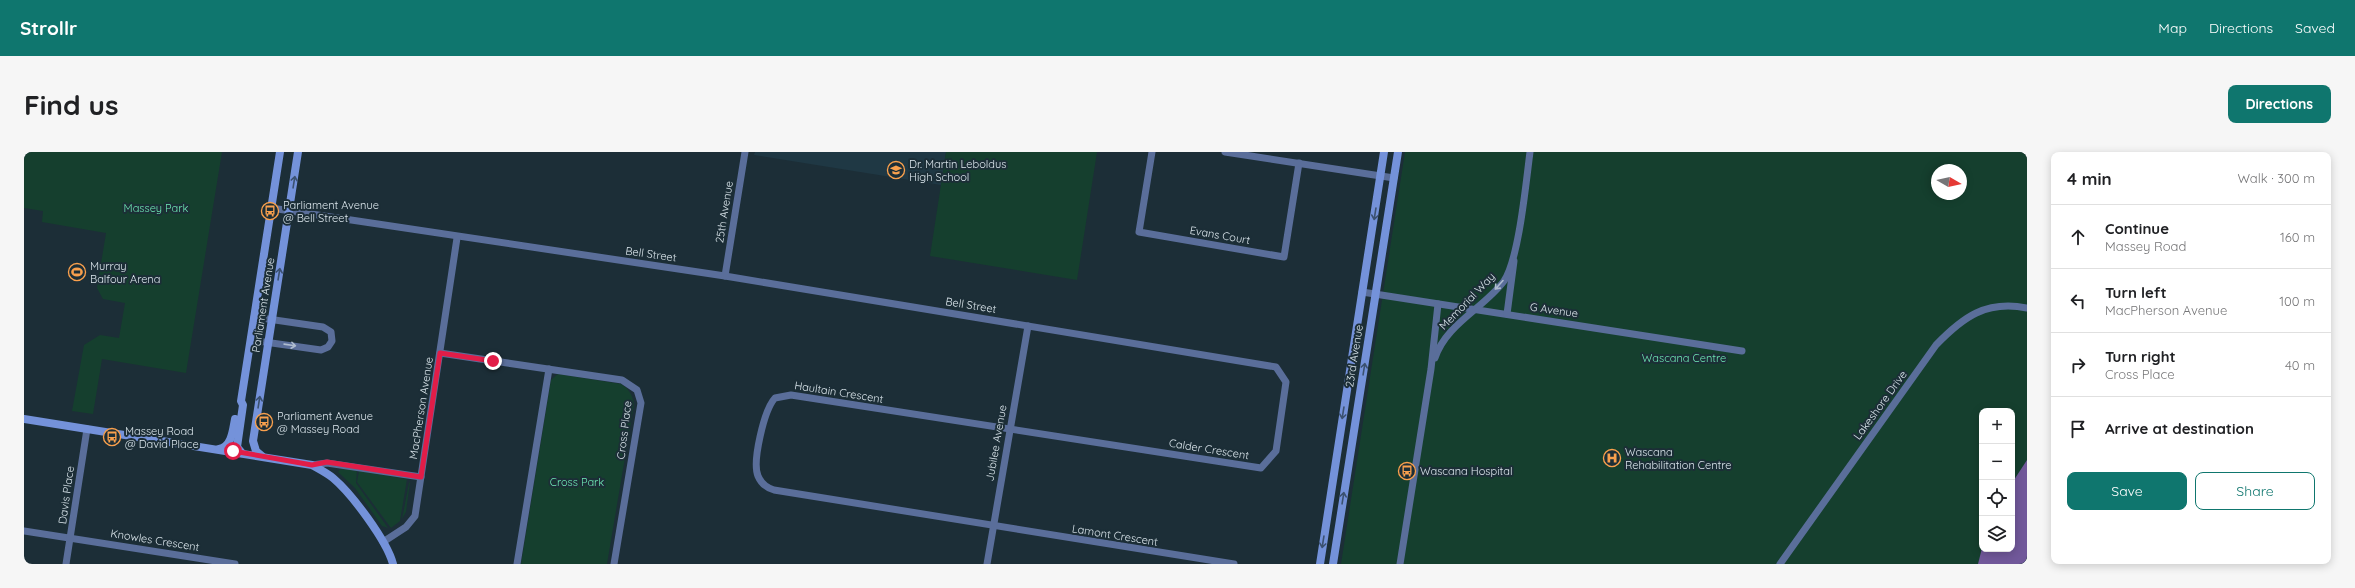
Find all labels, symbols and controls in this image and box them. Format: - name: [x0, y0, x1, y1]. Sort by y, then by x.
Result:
- text: Strollr: [20, 16, 77, 40]
- text: Map: [2158, 19, 2187, 37]
- text: Directions: [2209, 19, 2273, 37]
- text: Saved: [2295, 19, 2335, 37]
- button: Directions: [2228, 85, 2331, 123]
- text: Find us: [24, 87, 118, 122]
- place label: Dr. Martin Leboldus High School: [909, 157, 1006, 184]
- school or university icon: Dr. Martin Leboldus High School: [886, 160, 906, 180]
- north arrow: [1931, 164, 1967, 200]
- text: 4 min: [2067, 168, 2112, 189]
- text: Walk · 300 m: [2237, 170, 2315, 186]
- one-way arrow: [290, 176, 298, 189]
- street label: 25th Avenue: [712, 180, 736, 244]
- place label: Parliament Avenue @ Bell Street: [283, 198, 379, 225]
- park label: Massey Park: [124, 201, 189, 215]
- bus stop icon: Parliament Avenue @ Bell Street: [260, 201, 280, 221]
- one-way arrow: [1371, 208, 1379, 221]
- text: Continue: [2105, 219, 2169, 238]
- street label: Evans Court: [1189, 223, 1252, 247]
- icon: ahead: [2067, 226, 2089, 248]
- text: 160 m: [2280, 229, 2315, 245]
- text: Massey Road: [2105, 238, 2186, 254]
- street label: Bell Street: [625, 243, 678, 265]
- street label: Parliament Avenue: [249, 257, 277, 353]
- place label: Murray Balfour Arena: [90, 259, 160, 286]
- sports icon: Murray Balfour Arena: [67, 262, 87, 282]
- one-way arrow: [275, 268, 283, 281]
- street label: Memorial Way: [1436, 269, 1498, 333]
- one-way arrow: [1495, 280, 1504, 291]
- text: Turn left: [2105, 283, 2167, 302]
- icon: left: [2067, 290, 2089, 312]
- text: 100 m: [2279, 293, 2315, 309]
- street label: Bell Street: [944, 294, 998, 316]
- street label: G Avenue: [1529, 300, 1579, 320]
- text: MacPherson Avenue: [2105, 302, 2227, 318]
- street label: 23rd Avenue: [1342, 324, 1366, 388]
- one-way arrow: [283, 341, 296, 349]
- text: Turn right: [2105, 347, 2176, 366]
- park label: Wascana Centre: [1642, 351, 1726, 365]
- route end: [484, 352, 502, 370]
- icon: right: [2067, 354, 2089, 376]
- street label: MacPherson Avenue: [406, 356, 436, 460]
- text: 40 m: [2285, 357, 2315, 373]
- one-way arrow: [1360, 363, 1368, 376]
- text: Cross Place: [2105, 366, 2175, 382]
- street label: Lakeshore Drive: [1850, 368, 1910, 442]
- street label: Haultain Crescent: [794, 378, 885, 406]
- one-way arrow: [255, 396, 263, 409]
- street label: Cross Place: [613, 400, 635, 460]
- street label: Jubilee Avenue: [982, 404, 1010, 482]
- one-way arrow: [1339, 406, 1347, 419]
- map controls: [1979, 408, 2015, 552]
- button: +: [1979, 408, 2015, 444]
- place label: Parliament Avenue @ Massey Road: [277, 409, 373, 436]
- bus stop icon: Parliament Avenue @ Massey Road: [254, 412, 274, 432]
- icon: arrive: [2067, 418, 2089, 440]
- text: Arrive at destination: [2105, 419, 2254, 438]
- place label: Massey Road @ David Place: [125, 424, 199, 451]
- bus stop icon: Massey Road @ David Place: [102, 427, 122, 447]
- street label: Calder Crescent: [1168, 436, 1250, 462]
- route start: [224, 442, 242, 460]
- button: −: [1979, 444, 2015, 480]
- place label: Wascana Rehabilitation Centre: [1625, 445, 1732, 472]
- hospital icon: Wascana Rehabilitation Centre: [1602, 448, 1622, 468]
- bus stop icon: Wascana Hospital: [1397, 461, 1417, 481]
- place label: Wascana Hospital: [1420, 464, 1512, 478]
- street label: Davis Place: [55, 465, 77, 525]
- button: Save: [2067, 472, 2187, 510]
- button: Share: [2195, 472, 2315, 510]
- park label: Cross Park: [550, 475, 604, 489]
- button: locate: [1979, 480, 2015, 516]
- one-way arrow: [1339, 492, 1347, 505]
- button: layers: [1979, 516, 2015, 552]
- street label: Lamont Crescent: [1071, 521, 1159, 549]
- street label: Knowles Crescent: [109, 526, 201, 554]
- one-way arrow: [1319, 535, 1327, 548]

